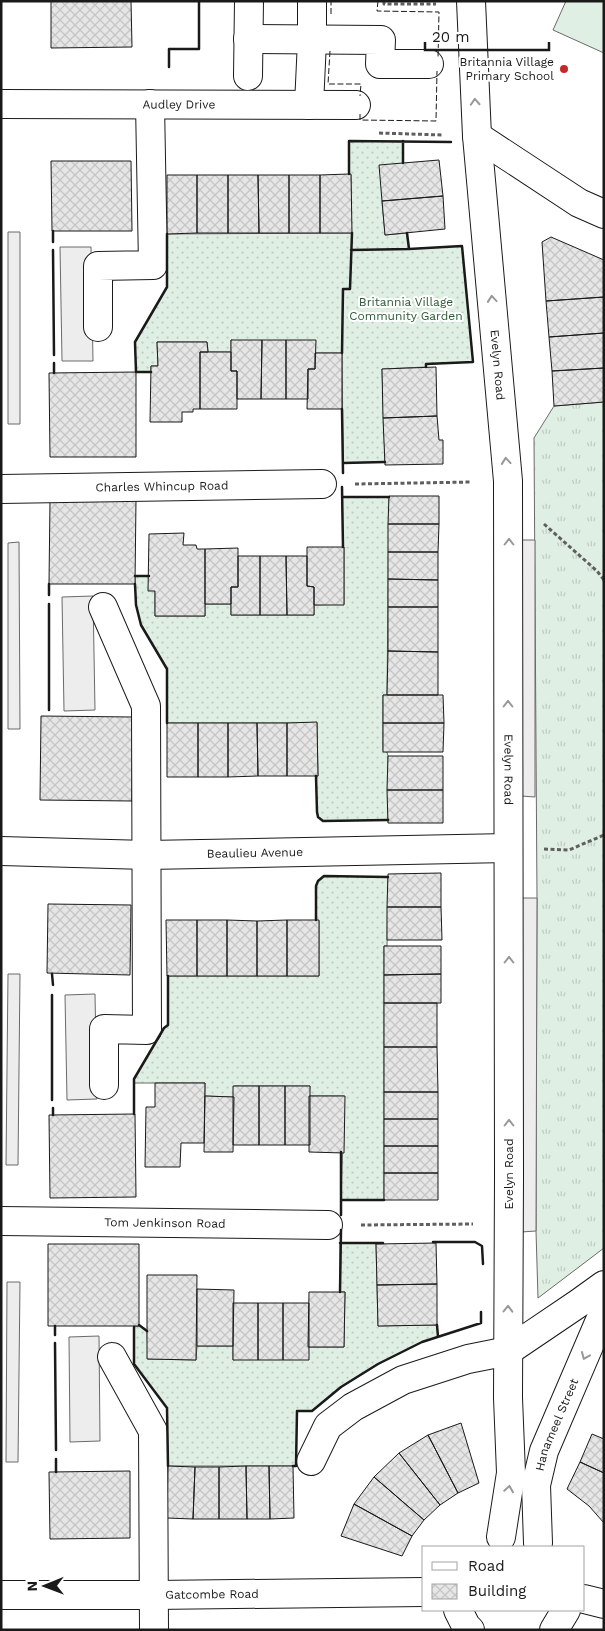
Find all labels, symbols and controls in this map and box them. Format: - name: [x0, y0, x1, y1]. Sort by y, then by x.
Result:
- scale bar: [425, 20, 549, 52]
- text: 20 m: [432, 28, 470, 46]
- place label: Britannia Village Primary School: [460, 55, 554, 83]
- marker: Britannia Village Primary School: [558, 63, 570, 75]
- street label: Audley Drive: [142, 97, 216, 112]
- one-way arrow: [470, 98, 481, 106]
- one-way arrow: [486, 294, 497, 302]
- park label: Britannia Village Community Garden: [349, 295, 463, 323]
- street label: Evelyn Road: [487, 329, 508, 401]
- one-way arrow: [501, 456, 512, 464]
- street label: Charles Whincup Road: [95, 478, 229, 495]
- one-way arrow: [504, 538, 514, 546]
- one-way arrow: [503, 700, 513, 708]
- street label: Evelyn Road: [501, 734, 515, 805]
- street label: Beaulieu Avenue: [207, 845, 303, 861]
- one-way arrow: [504, 956, 514, 964]
- one-way arrow: [504, 1118, 514, 1126]
- street label: Evelyn Road: [502, 1139, 516, 1209]
- street label: Tom Jenkinson Road: [104, 1215, 226, 1231]
- one-way arrow: [503, 1305, 513, 1313]
- one-way arrow: [580, 1351, 591, 1360]
- street label: Hanameel Street: [533, 1376, 581, 1472]
- one-way arrow: [503, 1485, 513, 1493]
- legend: [422, 1546, 585, 1611]
- text: Road: [468, 1557, 505, 1575]
- north arrow: [20, 1561, 70, 1611]
- text: N: [24, 1581, 40, 1592]
- text: Building: [468, 1582, 526, 1600]
- street label: Gatcombe Road: [165, 1587, 259, 1602]

